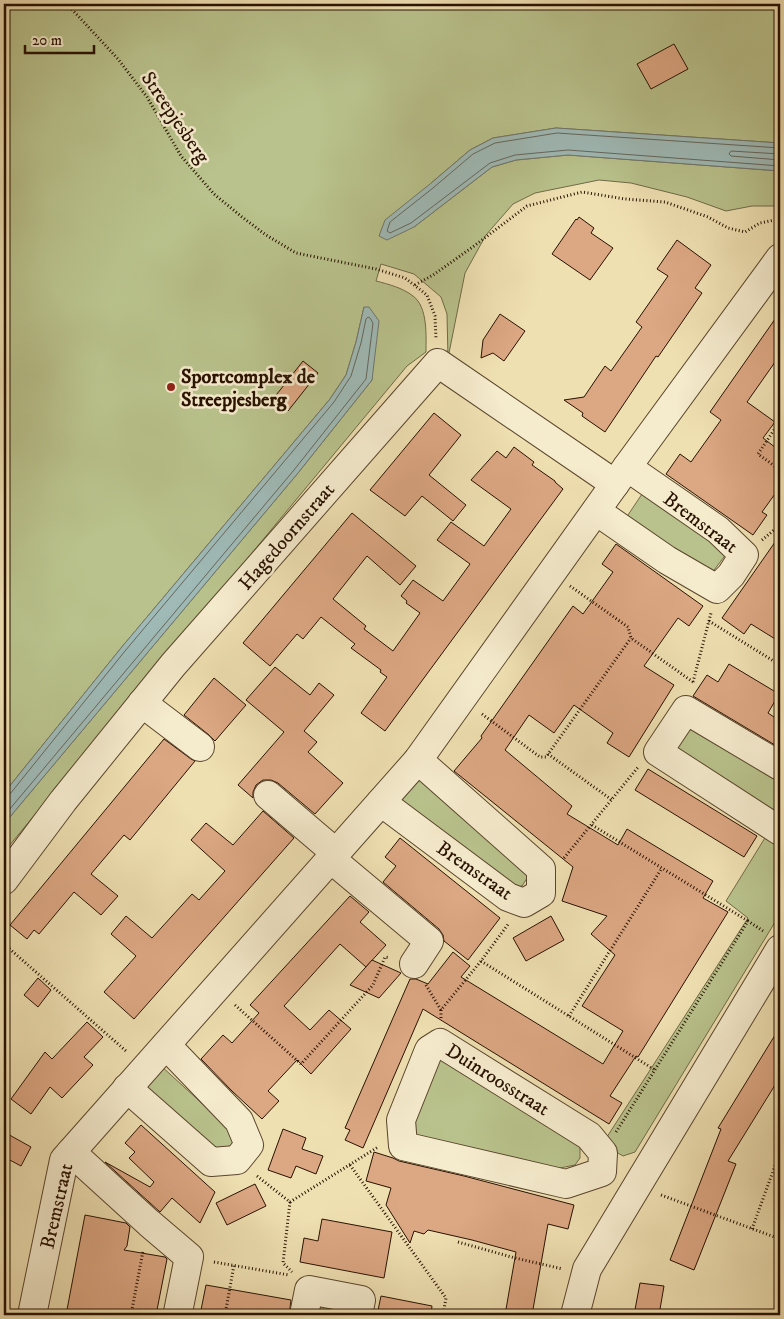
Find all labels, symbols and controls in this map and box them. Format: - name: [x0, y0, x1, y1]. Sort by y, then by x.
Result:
- scale bar: [25, 22, 94, 54]
- text: 20 m: [32, 31, 62, 50]
- street label: Streepjesberg: [135, 67, 215, 169]
- place label: Sportcomplex de Streepjesberg: [181, 365, 316, 413]
- marker: Sportcomplex de Streepjesberg: [165, 381, 177, 393]
- street label: Hagedoornstraat: [234, 478, 341, 596]
- street label: Bremstraat: [658, 487, 742, 559]
- street label: Bremstraat: [431, 836, 517, 906]
- street label: Duinroosstraat: [441, 1038, 554, 1122]
- street label: Bremstraat: [35, 1161, 79, 1252]

